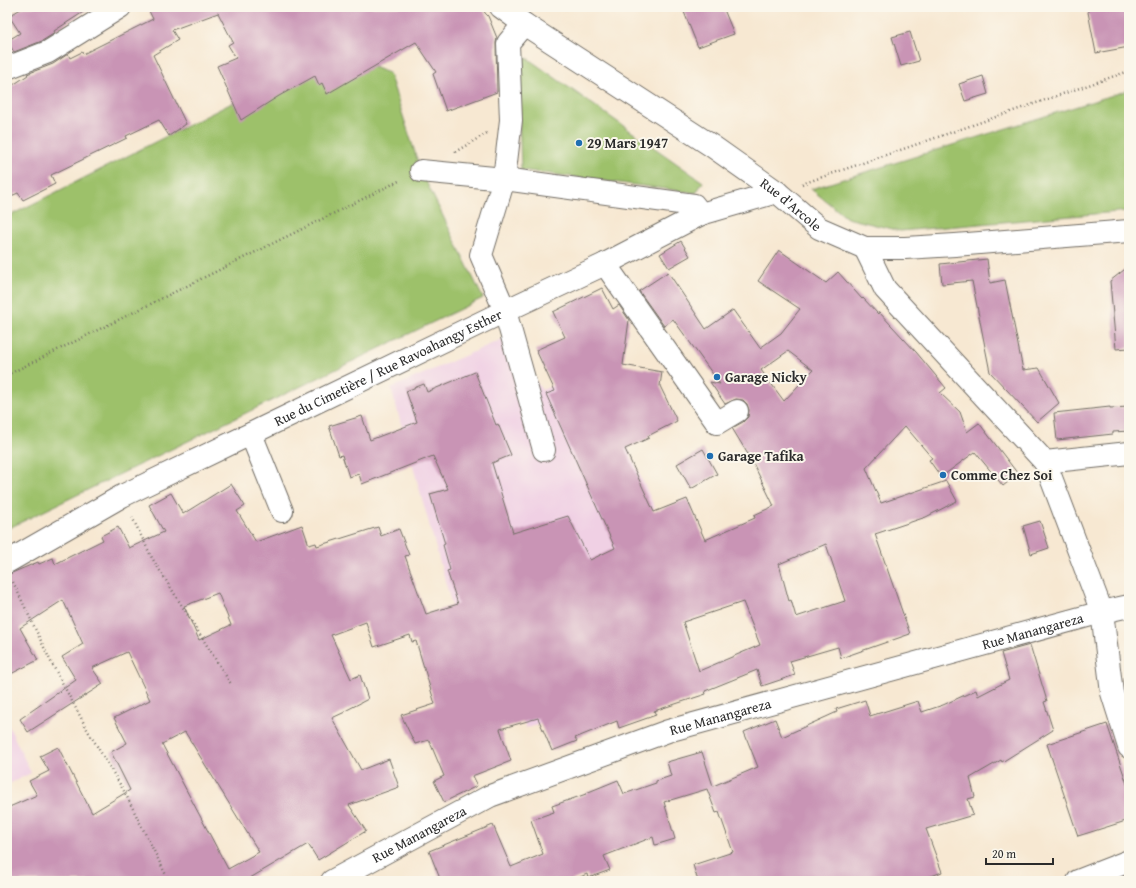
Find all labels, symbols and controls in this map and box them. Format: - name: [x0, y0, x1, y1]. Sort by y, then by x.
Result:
- place label: 29 Mars 1947: [587, 133, 668, 153]
- marker: 29 Mars 1947: [574, 138, 584, 148]
- street label: Rue d'Arcole: [756, 173, 826, 236]
- street label: Rue du Cimetière / Rue Ravoahangy Esther: [271, 304, 506, 431]
- place label: Garage Nicky: [725, 367, 807, 387]
- marker: Garage Nicky: [712, 372, 722, 382]
- place label: Garage Tafika: [718, 446, 805, 466]
- marker: Garage Tafika: [705, 451, 715, 461]
- place label: Comme Chez Soi: [951, 465, 1053, 485]
- marker: Comme Chez Soi: [938, 470, 948, 480]
- street label: Rue Manangareza: [980, 607, 1086, 654]
- street label: Rue Manangareza: [667, 693, 773, 740]
- street label: Rue Manangareza: [369, 800, 470, 868]
- scale bar: [986, 840, 1053, 866]
- text: 20 m: [992, 845, 1016, 862]

